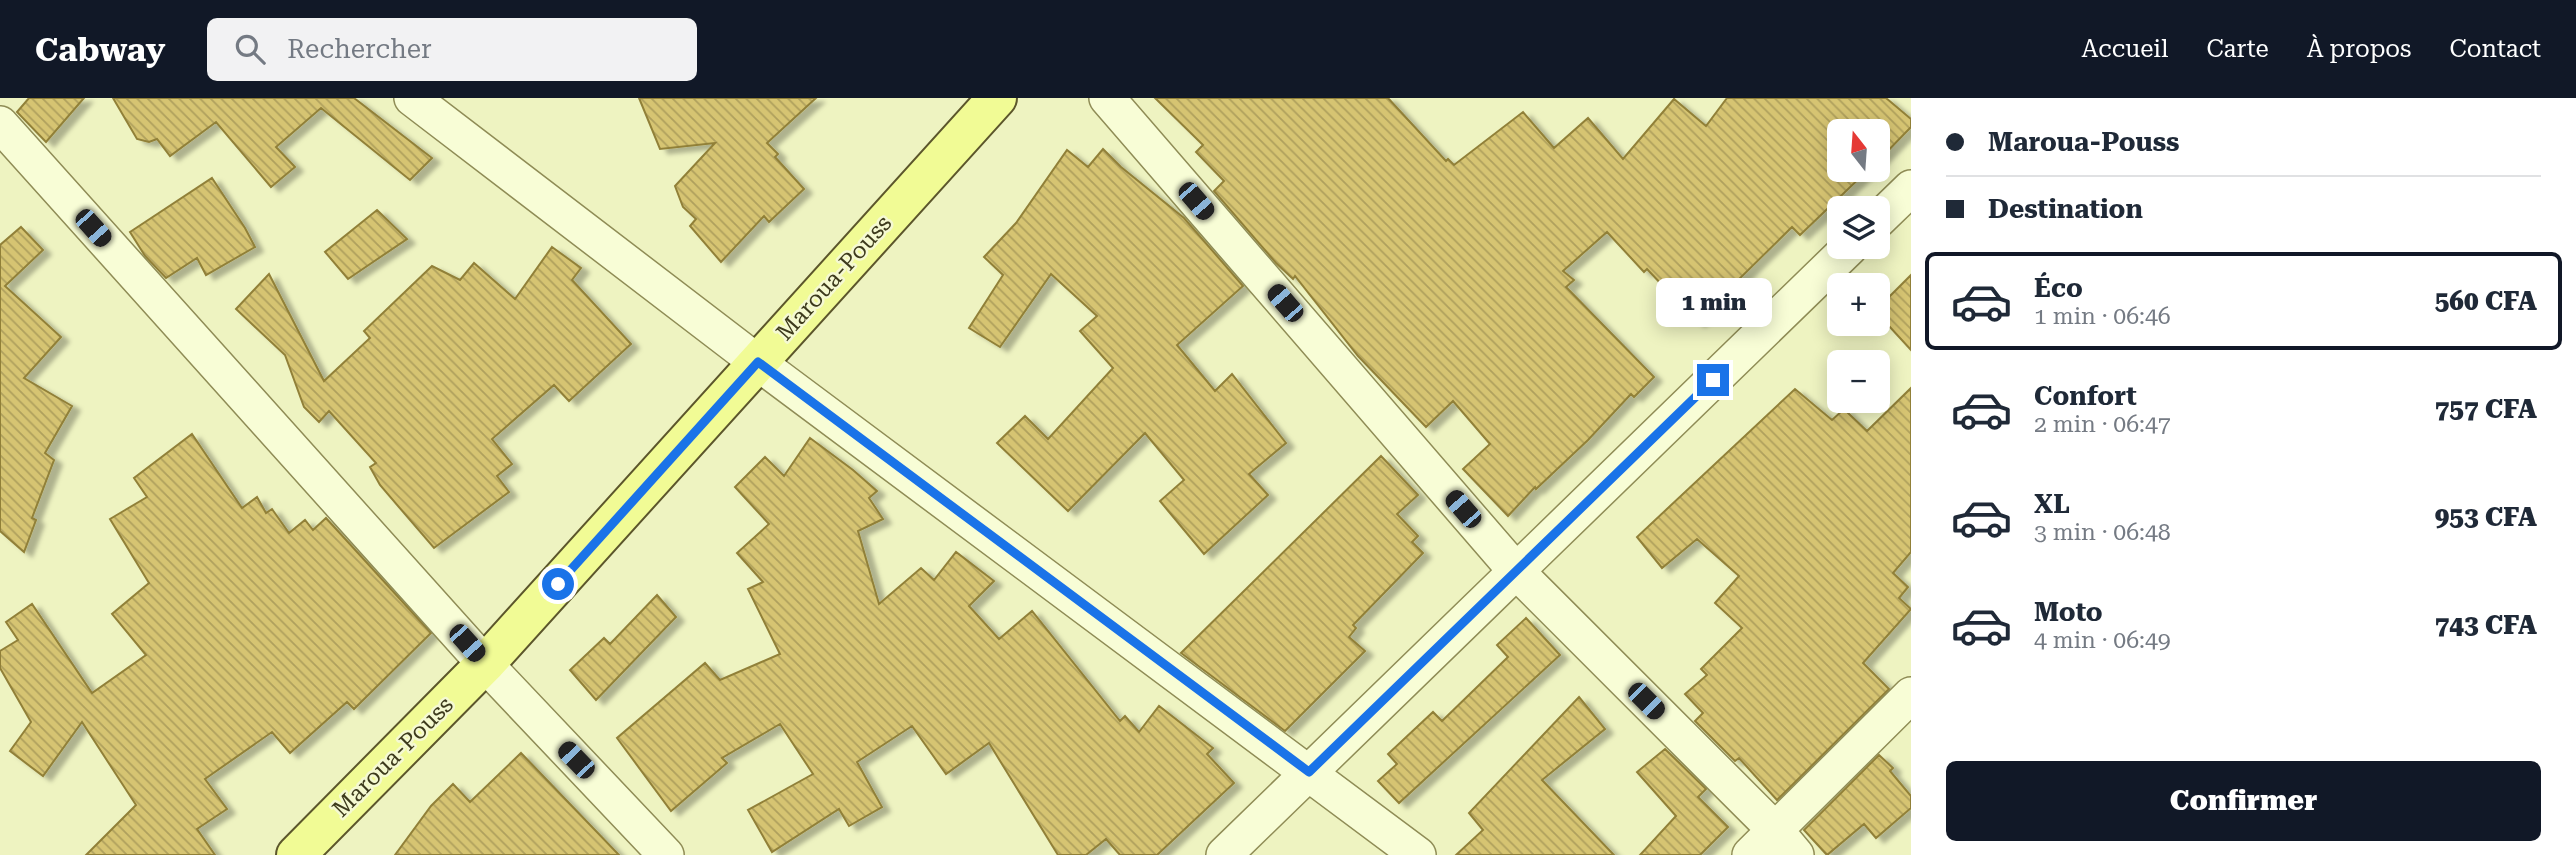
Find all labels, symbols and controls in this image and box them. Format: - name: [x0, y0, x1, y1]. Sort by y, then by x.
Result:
- search box: [207, 18, 697, 81]
- text: Cabway: [35, 30, 165, 69]
- icon: search: [231, 30, 269, 68]
- text: Rechercher: [287, 34, 432, 64]
- text: Accueil: [2082, 35, 2168, 63]
- text: Carte: [2206, 35, 2269, 63]
- text: À propos: [2307, 35, 2411, 63]
- text: Contact: [2449, 35, 2541, 63]
- north arrow: [1827, 119, 1890, 182]
- map controls: [1827, 119, 1890, 413]
- text: Maroua-Pouss: [1988, 127, 2180, 157]
- car: [1175, 178, 1218, 224]
- text: Destination: [1988, 194, 2143, 224]
- button: layers: [1827, 196, 1890, 259]
- car: [72, 205, 115, 251]
- street label: Maroua-Pouss: [771, 210, 897, 346]
- icon: car: [1950, 270, 2013, 333]
- button: +: [1827, 273, 1890, 336]
- text: Éco: [2034, 273, 2083, 303]
- callout: 1 min: [1655, 278, 1771, 328]
- car: [1264, 280, 1307, 326]
- text: 560 CFA: [2435, 286, 2537, 316]
- text: 1 min: [1682, 289, 1746, 316]
- text: 1 min · 06:46: [2034, 303, 2171, 330]
- button: −: [1827, 350, 1890, 413]
- route end: [1697, 364, 1729, 396]
- icon: car: [1950, 378, 2013, 441]
- text: Confort: [2034, 381, 2137, 411]
- text: 757 CFA: [2435, 394, 2537, 424]
- text: 2 min · 06:47: [2034, 411, 2171, 438]
- car: [1442, 486, 1485, 532]
- icon: car: [1950, 486, 2013, 549]
- text: XL: [2034, 489, 2070, 519]
- text: 953 CFA: [2435, 502, 2537, 532]
- text: 3 min · 06:48: [2034, 519, 2171, 546]
- route start: [542, 568, 574, 600]
- icon: car: [1950, 594, 2013, 657]
- text: Moto: [2034, 597, 2103, 627]
- text: 743 CFA: [2435, 610, 2537, 640]
- car: [446, 620, 489, 666]
- text: 4 min · 06:49: [2034, 627, 2171, 654]
- car: [1624, 679, 1669, 723]
- street label: Maroua-Pouss: [327, 691, 459, 823]
- car: [554, 738, 599, 782]
- button: Confirmer: [1946, 761, 2541, 841]

